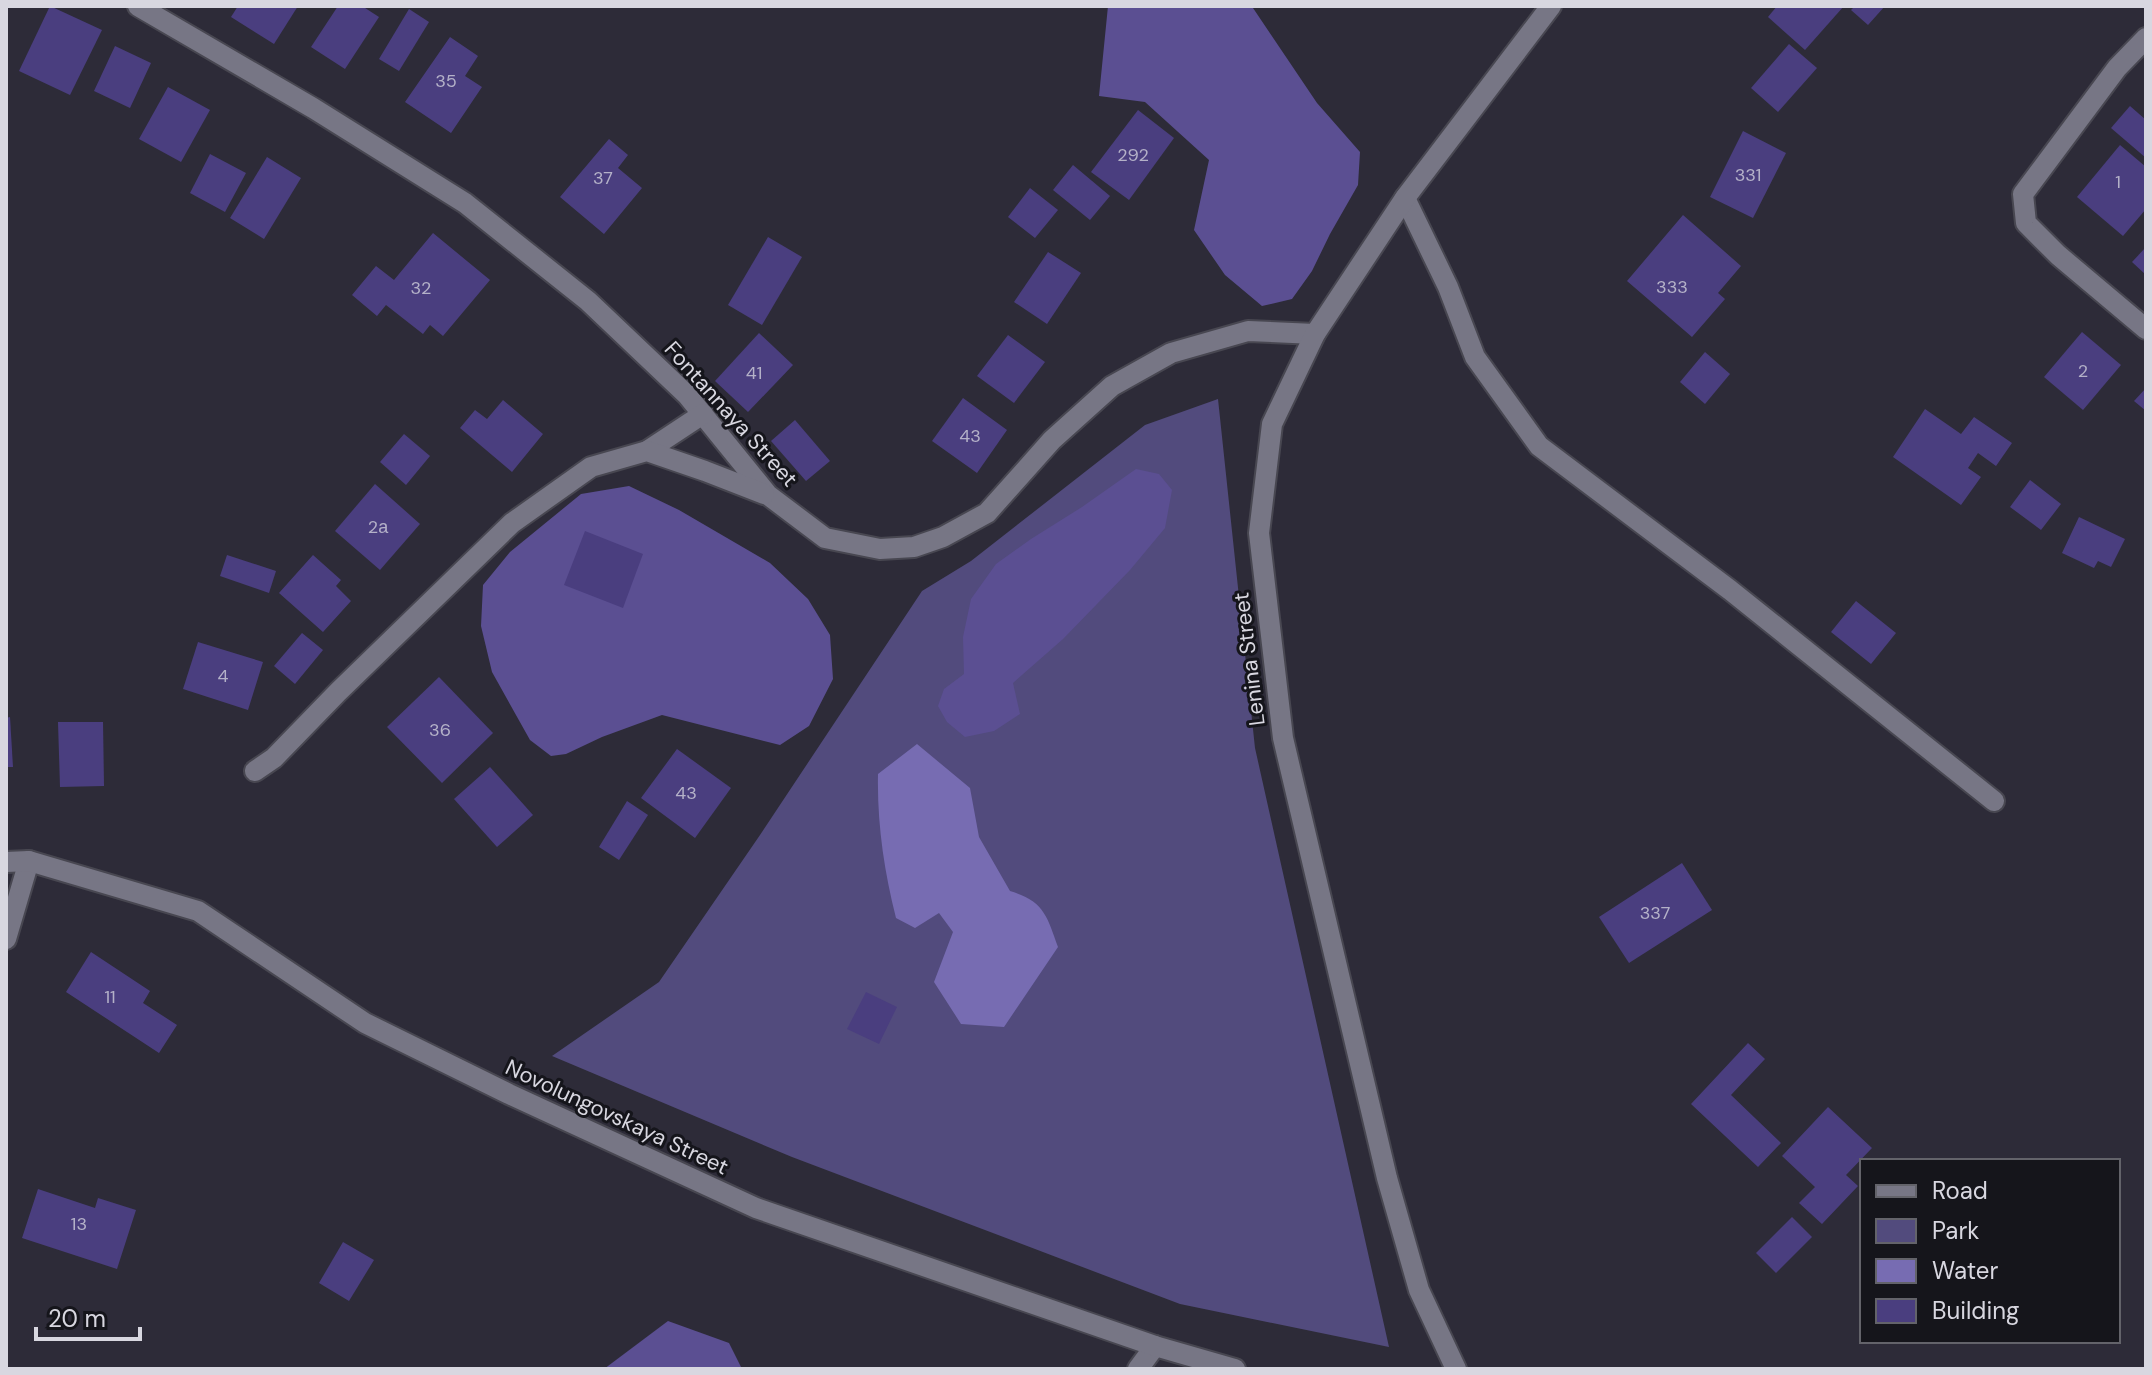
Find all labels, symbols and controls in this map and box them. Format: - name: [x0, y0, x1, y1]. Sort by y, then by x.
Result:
- house number: 35: [435, 69, 457, 93]
- house number: 292: [1117, 143, 1149, 167]
- house number: 331: [1735, 163, 1761, 187]
- house number: 37: [593, 166, 613, 190]
- house number: 1: [2115, 170, 2121, 194]
- house number: 333: [1656, 275, 1688, 299]
- house number: 32: [410, 276, 432, 300]
- street label: Fontannaya Street: [658, 335, 804, 493]
- house number: 2: [2078, 359, 2088, 383]
- house number: 41: [746, 361, 762, 385]
- house number: 43: [959, 424, 981, 448]
- house number: 2а: [368, 515, 389, 539]
- street label: Lenina Street: [1226, 591, 1272, 727]
- house number: 4: [218, 664, 229, 688]
- house number: 36: [429, 718, 451, 742]
- house number: 43: [675, 781, 697, 805]
- house number: 337: [1640, 901, 1670, 925]
- house number: 11: [104, 985, 116, 1009]
- street label: Novolungovskaya Street: [501, 1053, 733, 1181]
- legend: [1860, 1159, 2120, 1343]
- text: Road: [1932, 1175, 1988, 1206]
- house number: 13: [71, 1212, 87, 1236]
- text: Park: [1932, 1215, 1979, 1246]
- text: Water: [1932, 1255, 1998, 1286]
- scale bar: [36, 1291, 140, 1341]
- text: Building: [1932, 1295, 2019, 1326]
- text: 20 m: [48, 1303, 106, 1334]

